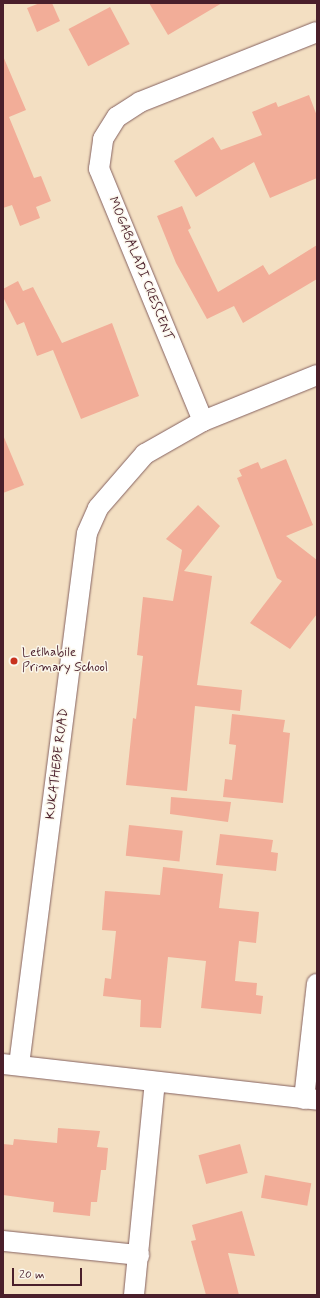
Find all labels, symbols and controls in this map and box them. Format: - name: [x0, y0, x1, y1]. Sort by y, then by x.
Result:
- street label: MOGABALADI CRESCENT: [103, 193, 177, 345]
- place label: Letlhabile Primary School: [22, 646, 108, 677]
- marker: Letlhabile Primary School: [9, 656, 19, 666]
- street label: KUKATHEBE ROAD: [44, 708, 72, 820]
- scale bar: [14, 1260, 84, 1286]
- text: 20 m: [19, 1267, 45, 1283]

